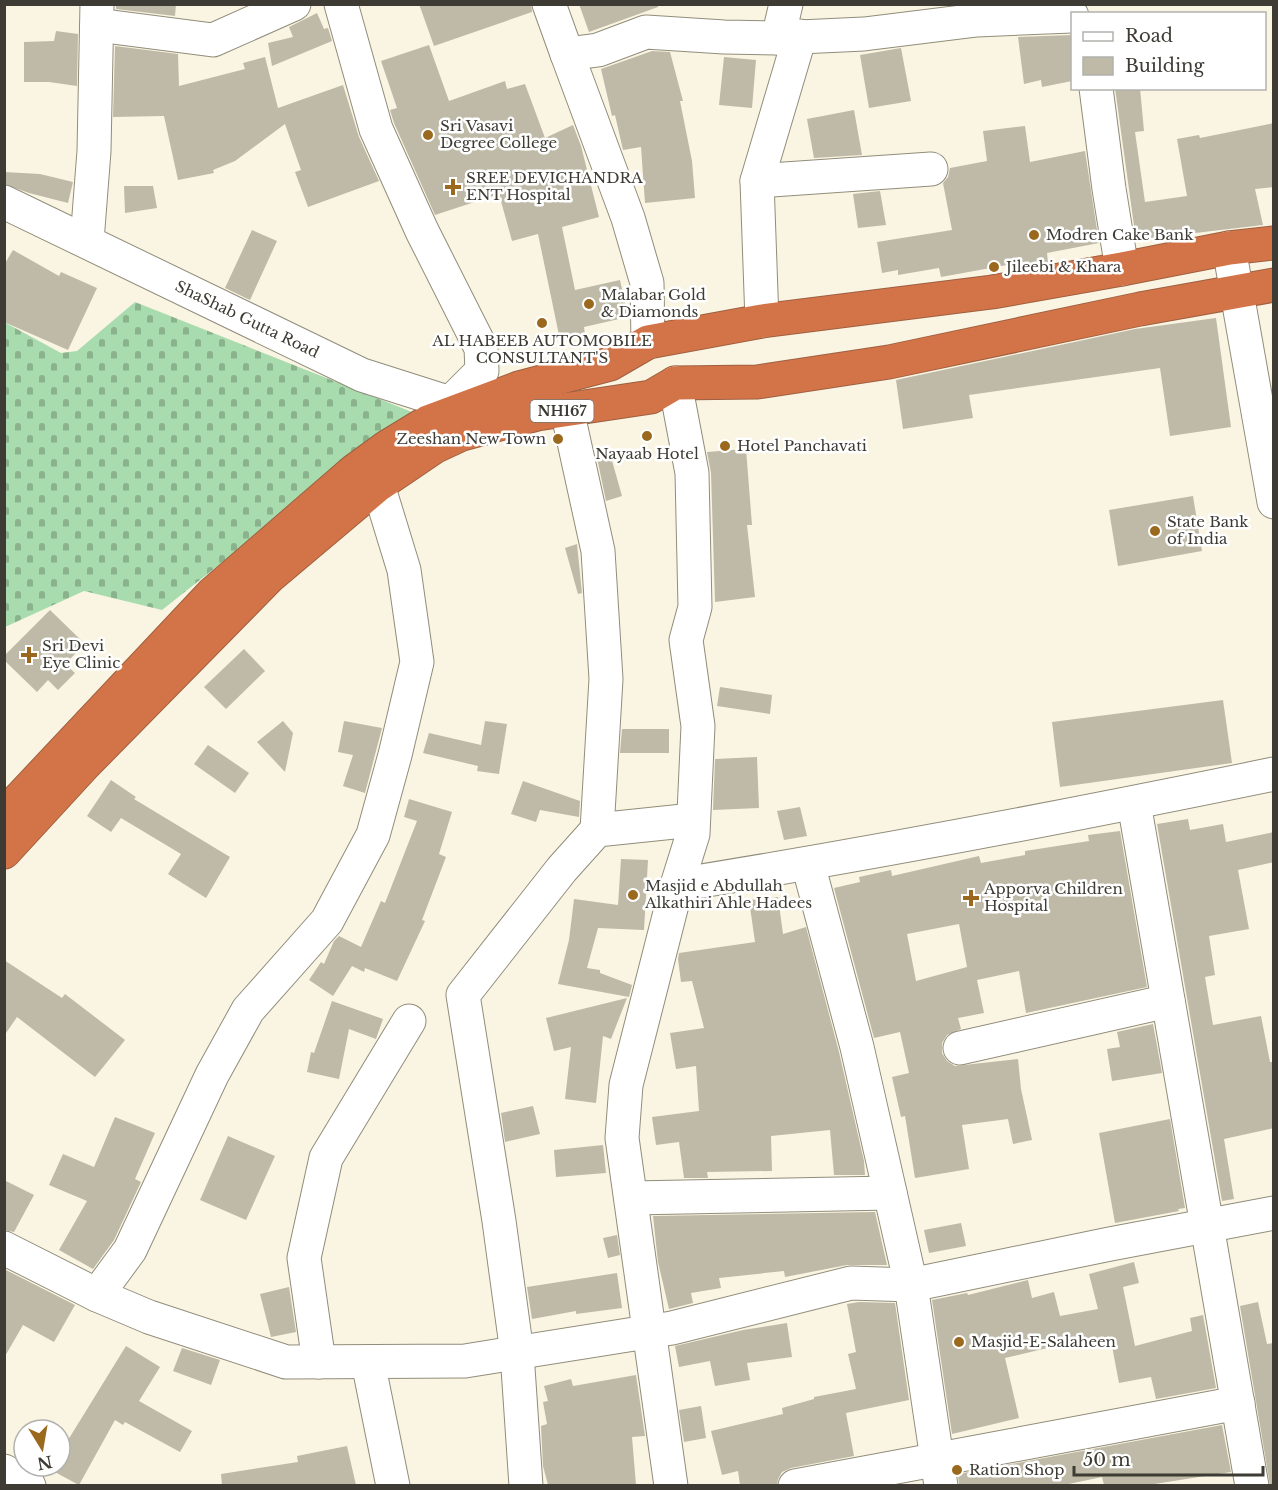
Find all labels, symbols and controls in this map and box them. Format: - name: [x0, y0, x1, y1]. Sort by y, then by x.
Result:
- legend: [1071, 12, 1266, 90]
- text: Road: [1125, 25, 1173, 47]
- text: Building: [1125, 55, 1204, 77]
- place label: Sri Vasavi Degree College: [440, 116, 557, 152]
- marker: Sri Vasavi Degree College: [421, 128, 435, 142]
- place label: SREE DEVICHANDRA ENT Hospital: [466, 168, 643, 204]
- marker: SREE DEVICHANDRA ENT Hospital: [444, 178, 462, 196]
- place label: Modren Cake Bank: [1046, 225, 1194, 244]
- marker: Modren Cake Bank: [1027, 228, 1041, 242]
- place label: Jileebi & Khara: [1004, 257, 1122, 276]
- marker: Jileebi & Khara: [987, 260, 1001, 274]
- street label: ShaShab Gutta Road: [172, 276, 322, 362]
- place label: Malabar Gold & Diamonds: [601, 285, 706, 321]
- marker: Malabar Gold & Diamonds: [582, 297, 596, 311]
- marker: AL HABEEB AUTOMOBILE CONSULTANT'S: [535, 316, 549, 330]
- place label: AL HABEEB AUTOMOBILE CONSULTANT'S: [431, 331, 652, 367]
- road number: NH167: [530, 400, 594, 422]
- place label: Zeeshan New Town: [396, 429, 546, 448]
- marker: Nayaab Hotel: [640, 429, 654, 443]
- marker: Zeeshan New Town: [551, 432, 565, 446]
- place label: Hotel Panchavati: [737, 436, 867, 455]
- marker: Hotel Panchavati: [718, 439, 732, 453]
- place label: Nayaab Hotel: [595, 444, 699, 463]
- place label: State Bank of India: [1167, 512, 1249, 548]
- marker: State Bank of India: [1148, 524, 1162, 538]
- place label: Sri Devi Eye Clinic: [42, 636, 120, 672]
- marker: Sri Devi Eye Clinic: [20, 646, 38, 664]
- place label: Masjid e Abdullah Alkathiri Ahle Hadees: [644, 876, 812, 912]
- place label: Apporva Children Hospital: [983, 879, 1123, 915]
- marker: Masjid e Abdullah Alkathiri Ahle Hadees: [626, 888, 640, 902]
- marker: Apporva Children Hospital: [962, 889, 980, 907]
- place label: Masjid-E-Salaheen: [971, 1332, 1116, 1351]
- marker: Masjid-E-Salaheen: [952, 1335, 966, 1349]
- north arrow: [12, 1418, 72, 1478]
- scale bar: [1074, 1439, 1263, 1477]
- text: 50 m: [1083, 1449, 1131, 1471]
- text: N: [36, 1451, 54, 1474]
- place label: Ration Shop: [969, 1460, 1064, 1479]
- marker: Ration Shop: [950, 1463, 964, 1477]

